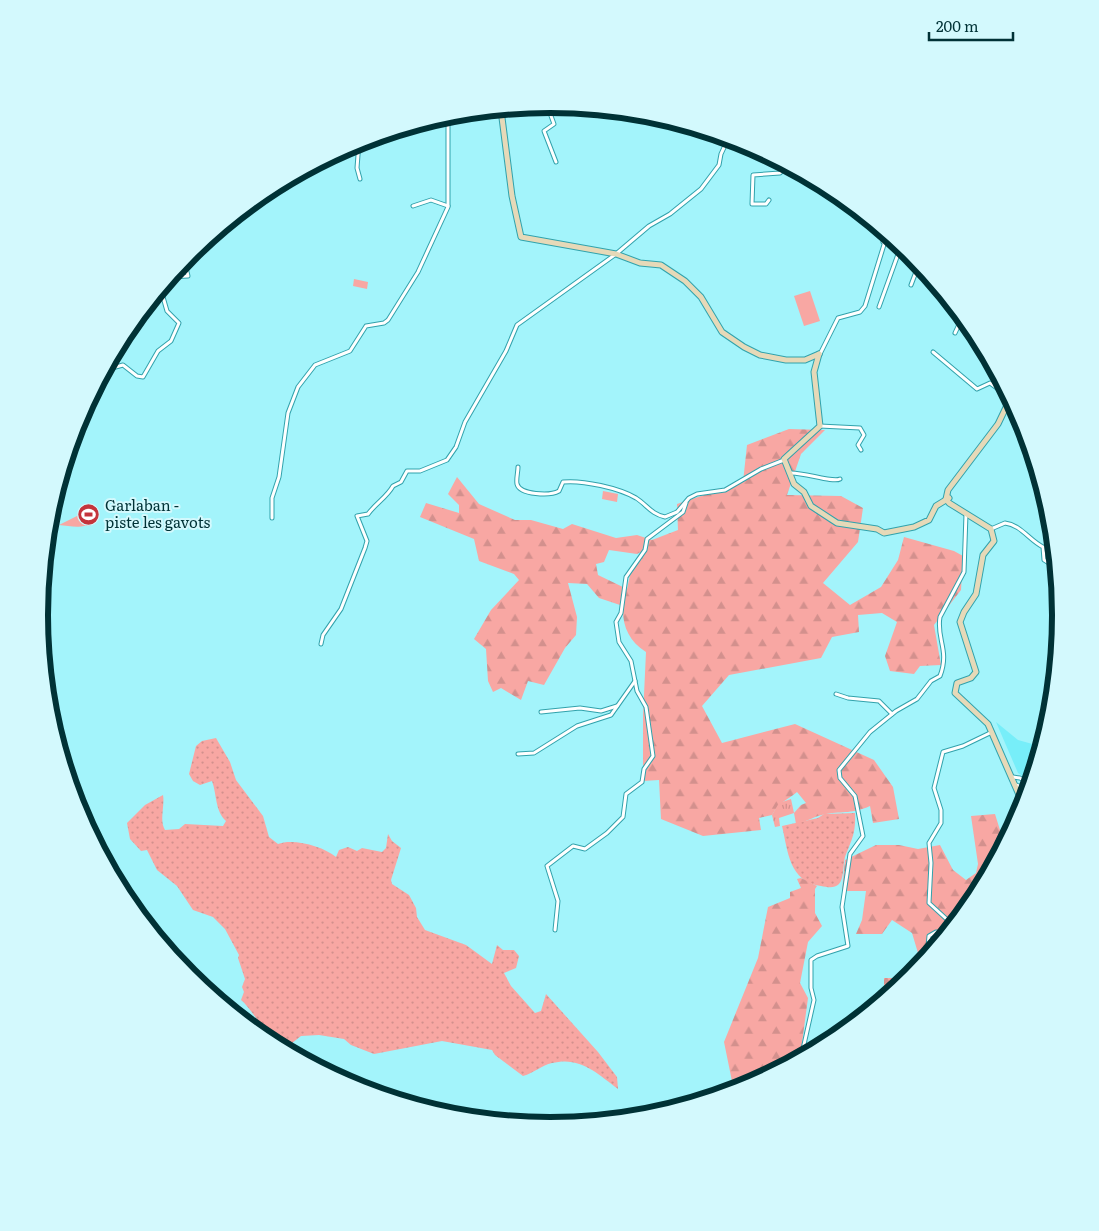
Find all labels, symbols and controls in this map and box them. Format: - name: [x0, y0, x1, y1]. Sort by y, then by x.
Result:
- scale bar: [929, 10, 1013, 42]
- text: 200 m: [936, 14, 979, 37]
- place label: Garlaban - piste les gavots: [105, 493, 210, 533]
- sports icon: Garlaban - piste les gavots: [77, 503, 101, 527]

